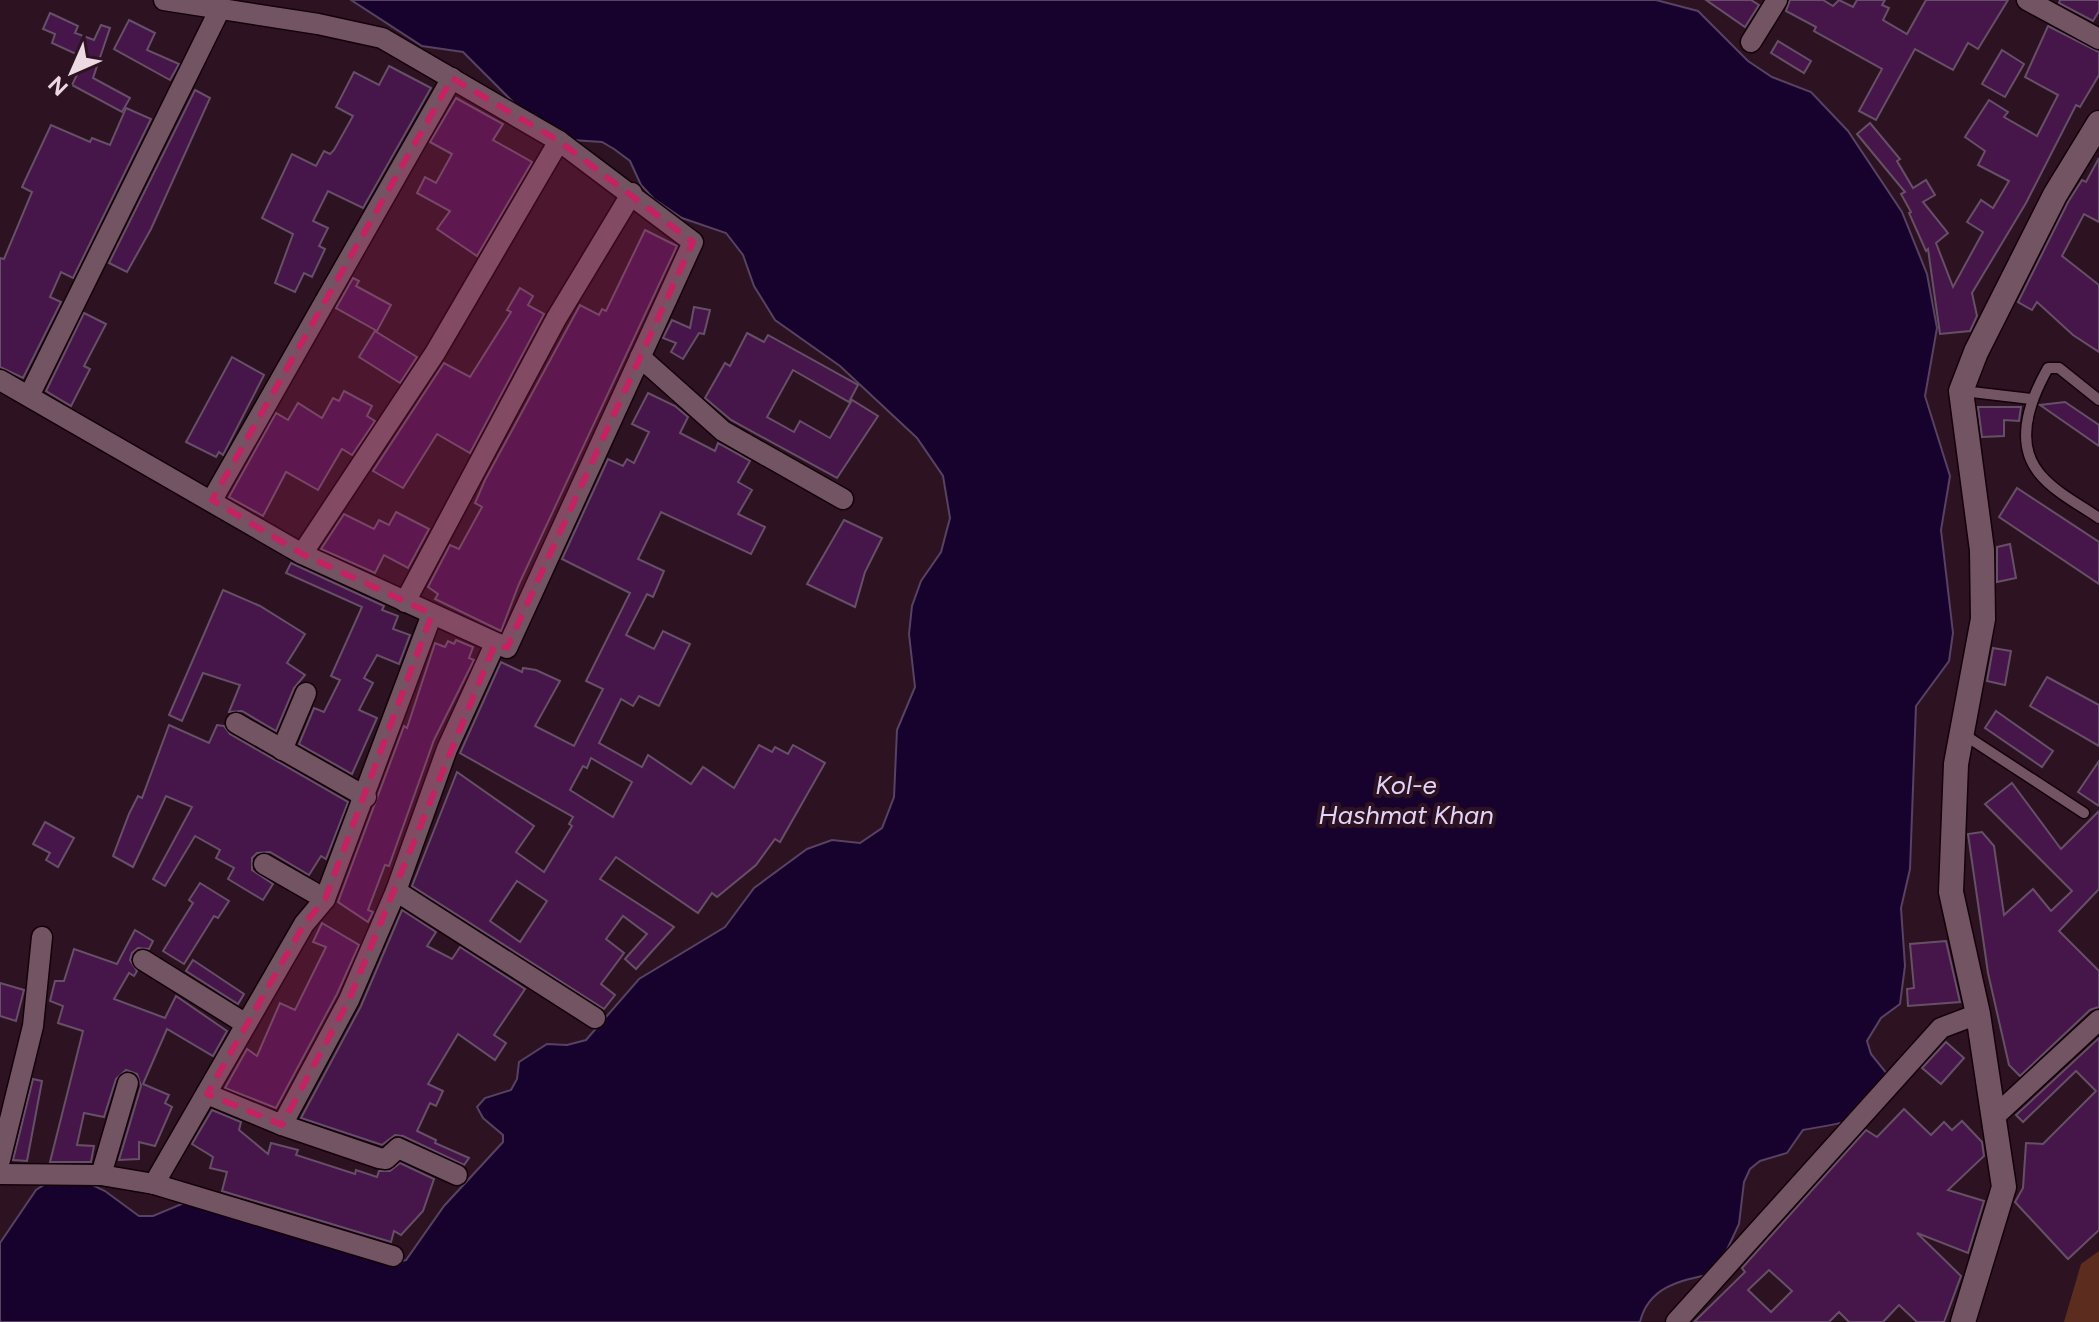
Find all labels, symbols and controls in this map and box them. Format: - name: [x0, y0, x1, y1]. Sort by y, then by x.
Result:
- north arrow: [32, 32, 112, 112]
- text: N: [43, 70, 74, 101]
- water label: Kol-e Hashmat Khan: [1318, 769, 1494, 831]

